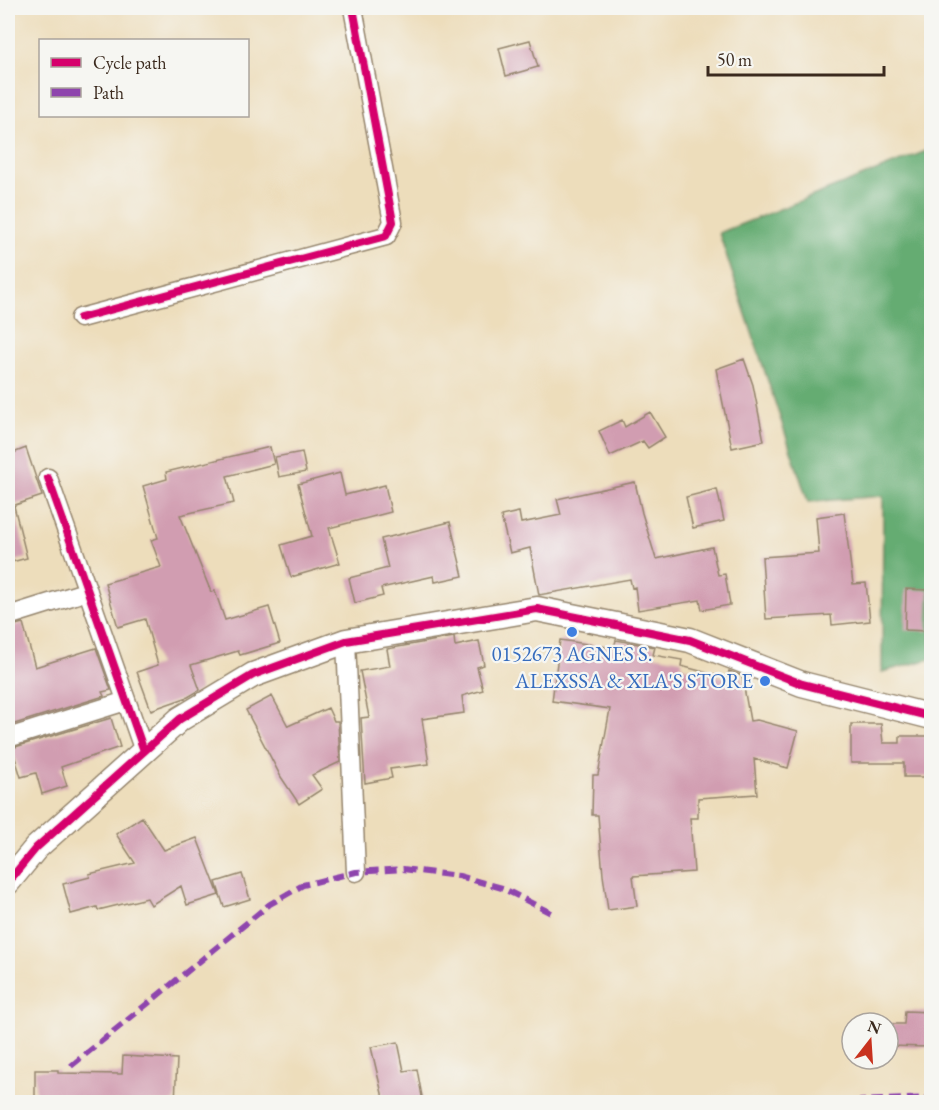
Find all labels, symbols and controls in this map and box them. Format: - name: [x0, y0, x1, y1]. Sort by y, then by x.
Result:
- legend: [39, 39, 249, 117]
- scale bar: [708, 39, 884, 77]
- text: 50 m: [717, 48, 752, 71]
- text: Cycle path: [93, 51, 167, 74]
- text: Path: [93, 81, 124, 104]
- marker: 0152673 AGNES S.: [565, 625, 579, 639]
- place label: 0152673 AGNES S.: [491, 640, 653, 667]
- place label: ALEXSSA & XLA'S STORE: [514, 667, 753, 694]
- marker: ALEXSSA & XLA'S STORE: [758, 674, 772, 688]
- north arrow: [840, 1011, 900, 1071]
- text: N: [865, 1015, 884, 1039]

